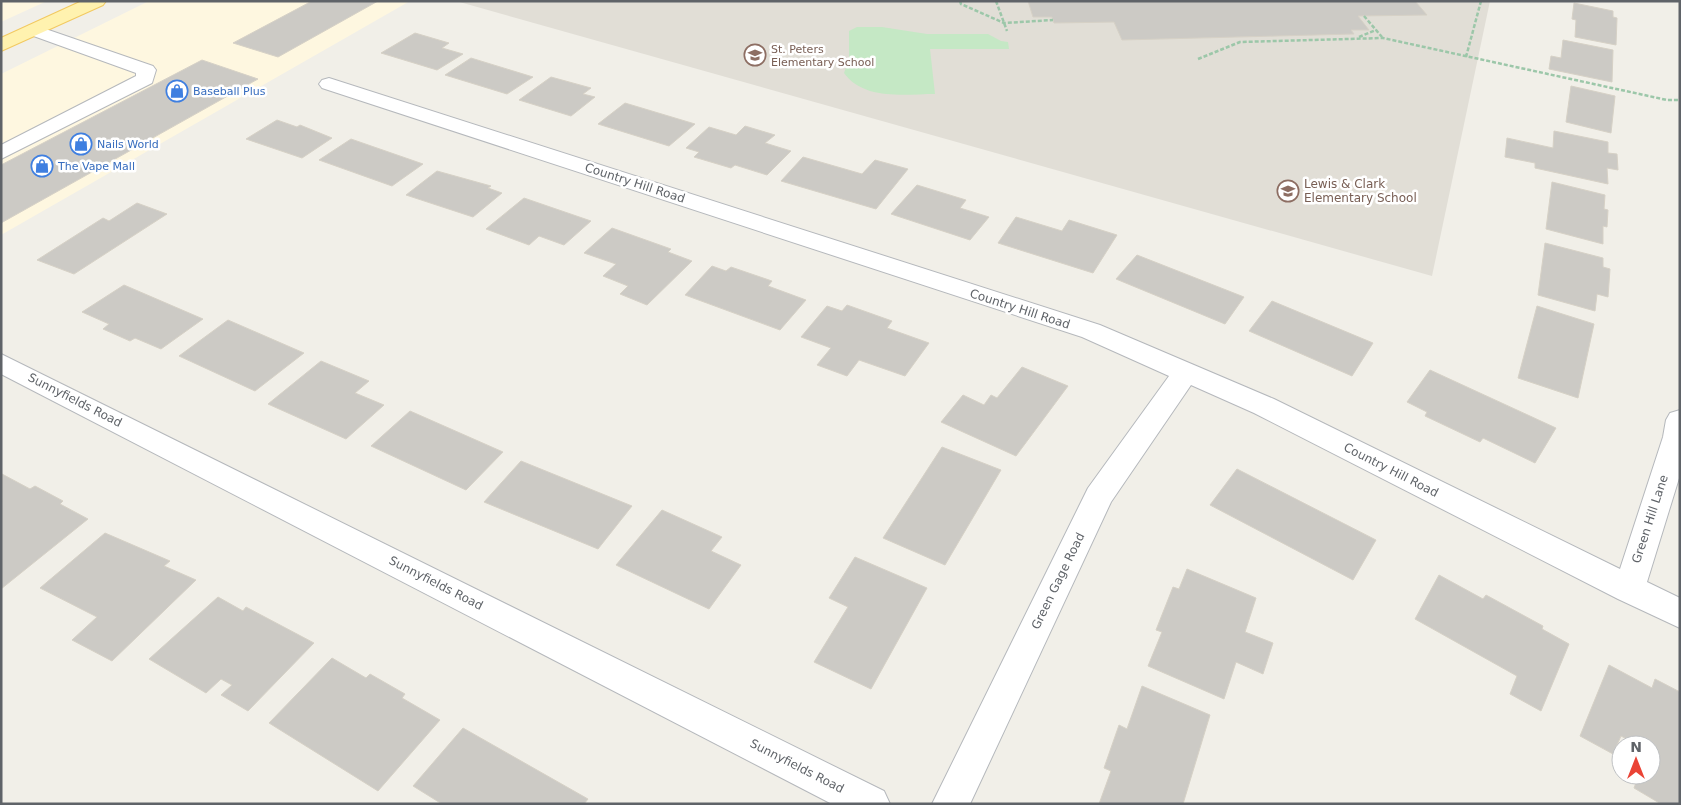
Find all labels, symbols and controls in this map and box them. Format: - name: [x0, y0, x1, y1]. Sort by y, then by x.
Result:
- school or university icon: St. Peters Elementary School: [743, 43, 767, 67]
- place label: St. Peters Elementary School: [771, 43, 874, 69]
- shop icon: Baseball Plus: [165, 79, 189, 103]
- place label: Baseball Plus: [193, 85, 266, 98]
- shop icon: Nails World: [69, 132, 93, 156]
- place label: Nails World: [97, 138, 159, 151]
- shop icon: The Vape Mall: [30, 154, 54, 178]
- place label: The Vape Mall: [57, 160, 135, 173]
- street label: Country Hill Road: [583, 160, 687, 206]
- place label: Lewis & Clark Elementary School: [1304, 177, 1417, 205]
- school or university icon: Lewis & Clark Elementary School: [1276, 179, 1300, 203]
- street label: Country Hill Road: [968, 286, 1072, 332]
- street label: Sunnyfields Road: [26, 370, 124, 430]
- street label: Country Hill Road: [1341, 440, 1441, 500]
- street label: Green Hill Lane: [1629, 473, 1671, 565]
- street label: Green Gage Road: [1029, 530, 1087, 632]
- street label: Sunnyfields Road: [387, 553, 485, 613]
- north arrow: [1611, 735, 1661, 785]
- street label: Sunnyfields Road: [748, 736, 846, 796]
- text: N: [1630, 739, 1642, 755]

